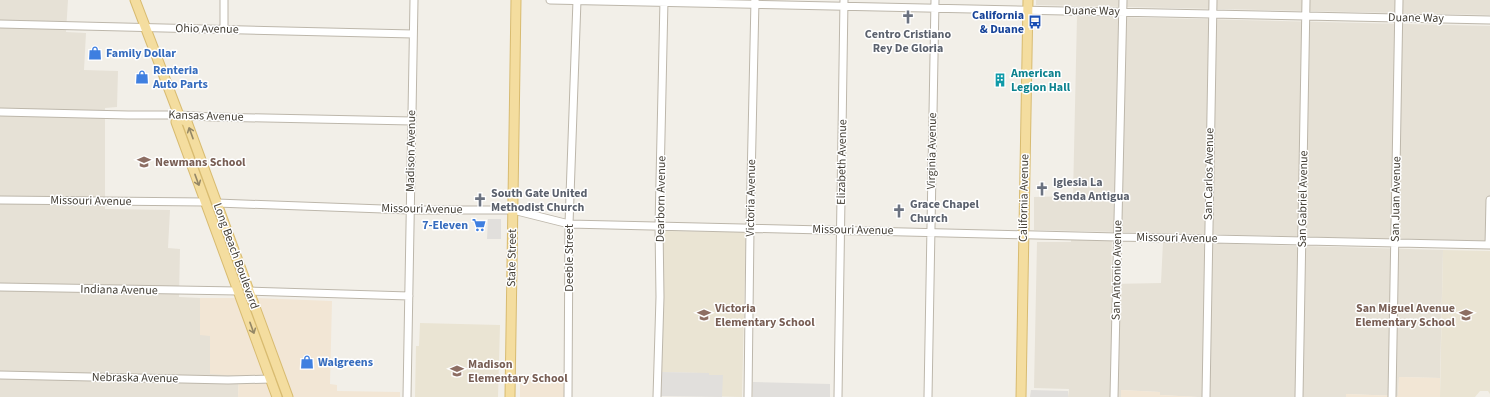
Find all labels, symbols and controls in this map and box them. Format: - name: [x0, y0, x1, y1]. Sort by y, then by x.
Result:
- street label: Duane Way: [1064, 2, 1120, 20]
- place label: California & Duane: [972, 7, 1024, 38]
- church icon: Centro Cristiano Rey De Gloria: [900, 9, 916, 25]
- street label: Duane Way: [1388, 9, 1444, 27]
- bus stop icon: California & Duane: [1027, 14, 1043, 30]
- street label: Ohio Avenue: [175, 20, 239, 38]
- place label: Centro Cristiano Rey De Gloria: [865, 26, 951, 57]
- shop icon: Family Dollar: [87, 45, 103, 61]
- place label: Family Dollar: [106, 45, 176, 62]
- place label: Renteria Auto Parts: [152, 62, 208, 93]
- place label: American Legion Hall: [1010, 65, 1071, 96]
- shop icon: Renteria Auto Parts: [134, 69, 150, 85]
- building icon: American Legion Hall: [992, 72, 1008, 88]
- street label: Kansas Avenue: [168, 106, 244, 126]
- street label: Madison Avenue: [402, 110, 420, 192]
- street label: Virginia Avenue: [923, 112, 941, 190]
- street label: Elizabeth Avenue: [833, 119, 851, 205]
- one-way arrow: [187, 127, 194, 140]
- street label: San Carlos Avenue: [1200, 128, 1218, 220]
- street label: San Gabriel Avenue: [1294, 150, 1312, 248]
- school or university icon: Newmans School: [136, 154, 152, 170]
- place label: Newmans School: [155, 154, 246, 171]
- street label: California Avenue: [1015, 154, 1033, 242]
- street label: Dearborn Avenue: [652, 155, 670, 242]
- street label: San Juan Avenue: [1387, 156, 1405, 242]
- street label: Victoria Avenue: [742, 159, 760, 237]
- one-way arrow: [194, 173, 202, 185]
- place label: Iglesia La Senda Antigua: [1053, 174, 1130, 205]
- church icon: Iglesia La Senda Antigua: [1034, 181, 1050, 197]
- place label: South Gate United Methodist Church: [491, 185, 588, 216]
- street label: Missouri Avenue: [50, 192, 132, 210]
- church icon: South Gate United Methodist Church: [472, 192, 488, 208]
- place label: Grace Chapel Church: [910, 196, 980, 227]
- street label: Missouri Avenue: [381, 200, 463, 218]
- street label: Long Beach Boulevard: [209, 201, 263, 311]
- church icon: Grace Chapel Church: [891, 203, 907, 219]
- place label: 7-Eleven: [422, 217, 468, 234]
- supermarket icon: 7-Eleven: [471, 217, 487, 233]
- street label: San Antonio Avenue: [1108, 220, 1126, 320]
- street label: Missouri Avenue: [812, 221, 894, 239]
- street label: Deeble Street: [561, 224, 578, 292]
- street label: State Street: [503, 229, 521, 287]
- street label: Missouri Avenue: [1136, 229, 1218, 247]
- street label: Indiana Avenue: [80, 281, 158, 299]
- place label: Victoria Elementary School: [714, 300, 815, 331]
- place label: San Miguel Avenue Elementary School: [1355, 300, 1456, 331]
- school or university icon: Victoria Elementary School: [696, 307, 712, 323]
- school or university icon: San Miguel Avenue Elementary School: [1458, 307, 1474, 323]
- one-way arrow: [248, 321, 256, 333]
- shop icon: Walgreens: [299, 354, 315, 370]
- place label: Walgreens: [318, 354, 373, 371]
- place label: Madison Elementary School: [468, 356, 568, 387]
- school or university icon: Madison Elementary School: [449, 363, 465, 379]
- street label: Nebraska Avenue: [92, 369, 178, 387]

